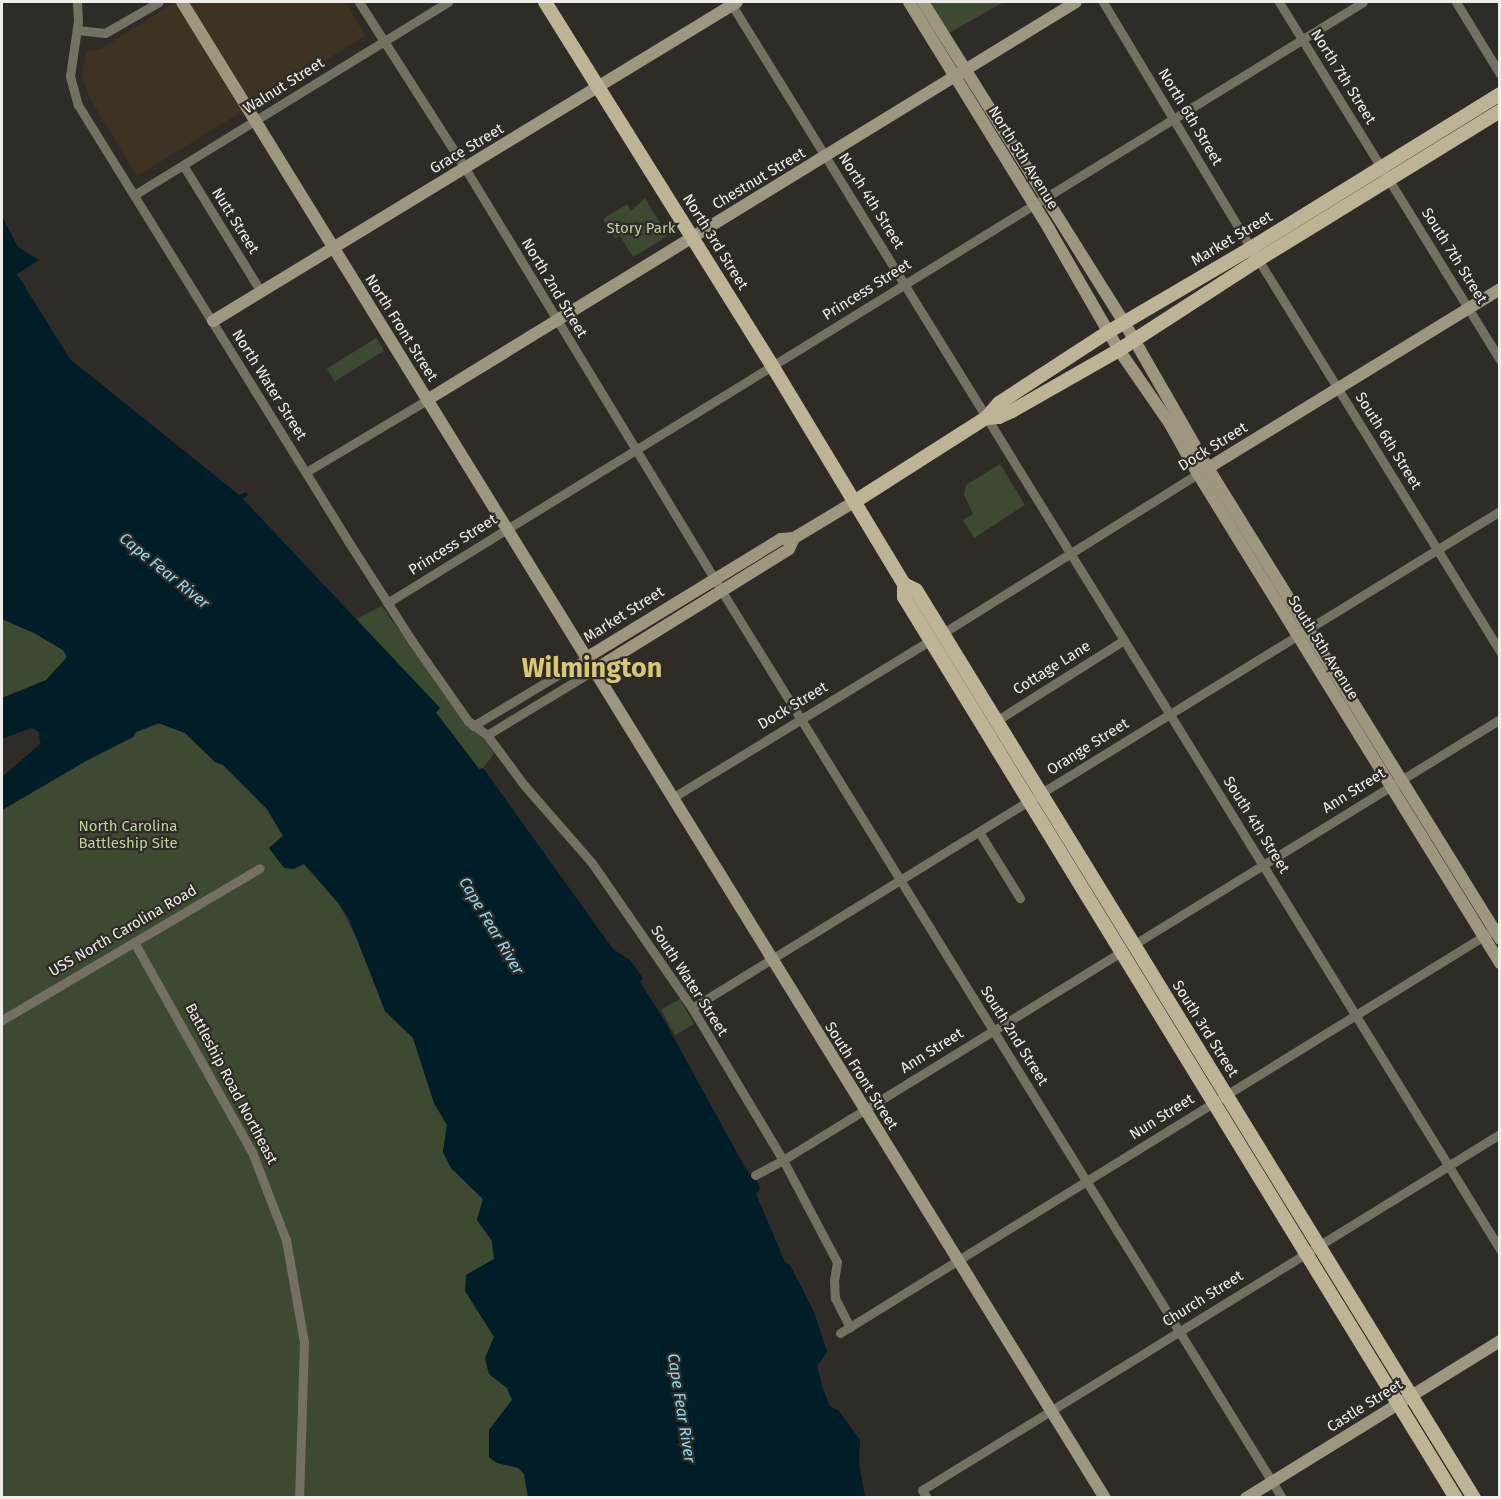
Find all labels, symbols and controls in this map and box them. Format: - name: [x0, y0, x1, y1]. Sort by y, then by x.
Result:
- street label: North 7th Street: [1307, 26, 1379, 128]
- street label: Walnut Street: [240, 54, 328, 118]
- street label: North 6th Street: [1154, 65, 1226, 169]
- street label: North 5th Avenue: [984, 103, 1062, 213]
- street label: Grace Street: [427, 120, 507, 178]
- street label: Chestnut Street: [709, 144, 809, 214]
- street label: North 4th Street: [834, 150, 908, 252]
- street label: Nutt Street: [208, 185, 262, 257]
- street label: North 3rd Street: [678, 191, 752, 293]
- street label: South 7th Street: [1417, 205, 1491, 307]
- street label: Market Street: [1188, 208, 1276, 270]
- park label: Story Park: [607, 220, 675, 238]
- street label: North 2nd Street: [517, 235, 591, 341]
- street label: Princess Street: [819, 256, 915, 324]
- street label: North Front Street: [361, 271, 441, 385]
- street label: North Water Street: [228, 326, 310, 444]
- street label: South 6th Street: [1351, 389, 1425, 493]
- street label: Dock Street: [1175, 419, 1251, 475]
- street label: Princess Street: [405, 511, 501, 579]
- water label: Cape Fear River: [115, 529, 213, 613]
- street label: Market Street: [580, 583, 668, 647]
- street label: South 5th Avenue: [1284, 593, 1362, 703]
- street label: Cottage Lane: [1010, 637, 1094, 699]
- district label: Wilmington: [522, 653, 662, 685]
- street label: Dock Street: [755, 678, 831, 734]
- street label: Orange Street: [1044, 715, 1132, 779]
- street label: Ann Street: [1319, 765, 1389, 817]
- street label: South 4th Street: [1219, 773, 1293, 877]
- park label: North Carolina Battleship Site: [78, 817, 178, 852]
- water label: Cape Fear River: [454, 874, 528, 978]
- street label: USS North Carolina Road: [46, 881, 200, 981]
- street label: South Water Street: [647, 923, 731, 1039]
- street label: South 3rd Street: [1168, 977, 1242, 1081]
- street label: South 2nd Street: [976, 983, 1052, 1089]
- street label: Battleship Road Northeast: [181, 1001, 281, 1167]
- street label: South Front Street: [821, 1019, 901, 1133]
- street label: Ann Street: [897, 1025, 967, 1077]
- street label: Nun Street: [1127, 1090, 1197, 1144]
- street label: Church Street: [1159, 1267, 1247, 1331]
- water label: Cape Fear River: [663, 1352, 699, 1464]
- street label: Castle Street: [1324, 1376, 1406, 1436]

